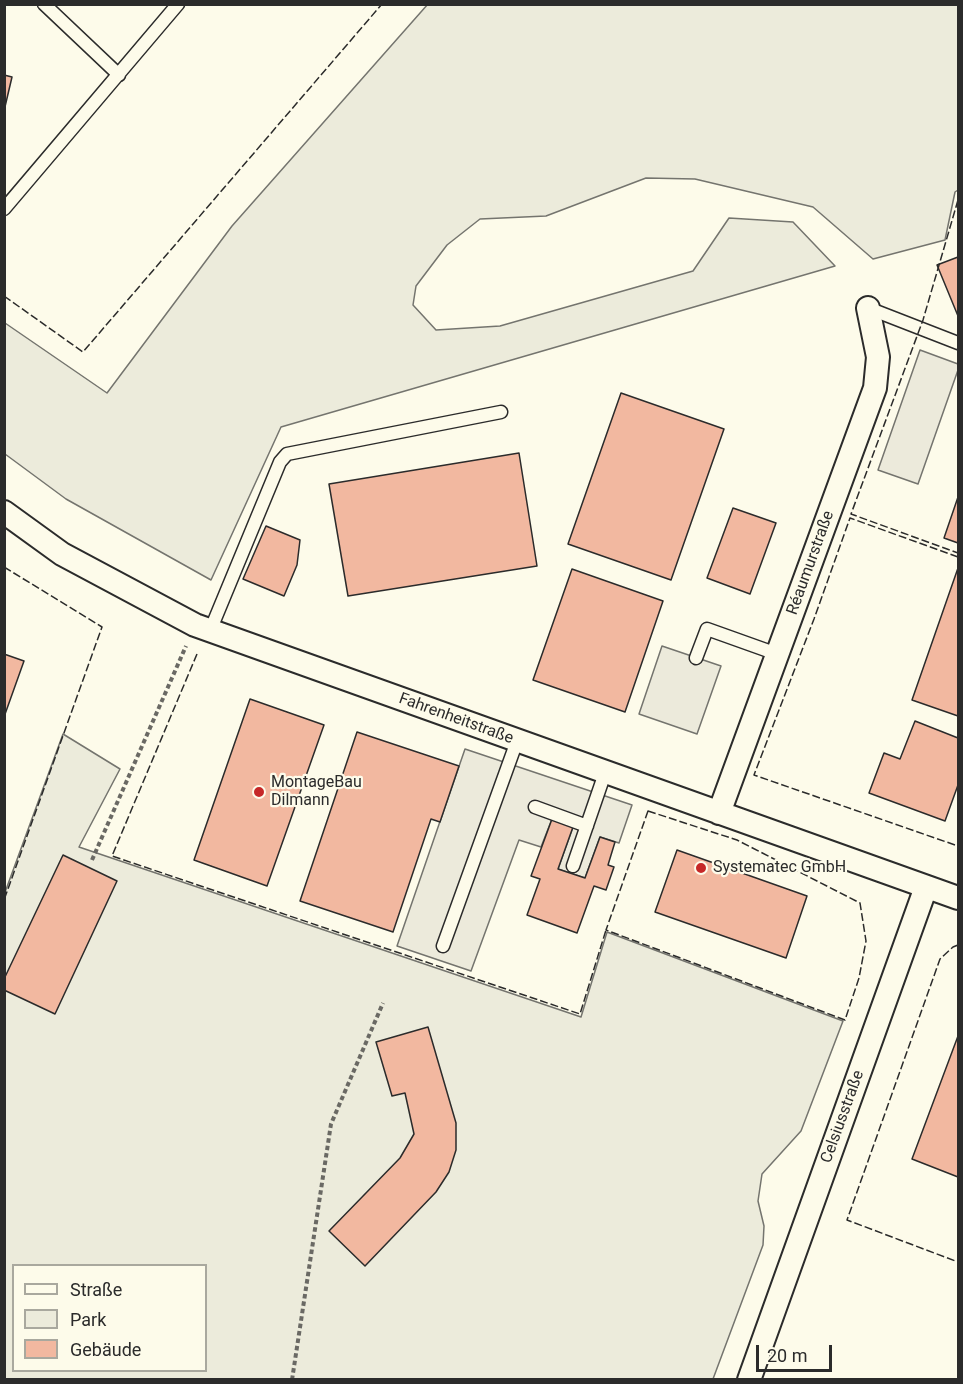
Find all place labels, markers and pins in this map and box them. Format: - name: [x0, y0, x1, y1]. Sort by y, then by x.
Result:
- place label: MontageBau Dilmann: [271, 773, 362, 811]
- marker: MontageBau Dilmann: [252, 785, 266, 799]
- place label: Systematec GmbH: [713, 858, 846, 878]
- marker: Systematec GmbH: [694, 861, 708, 875]

